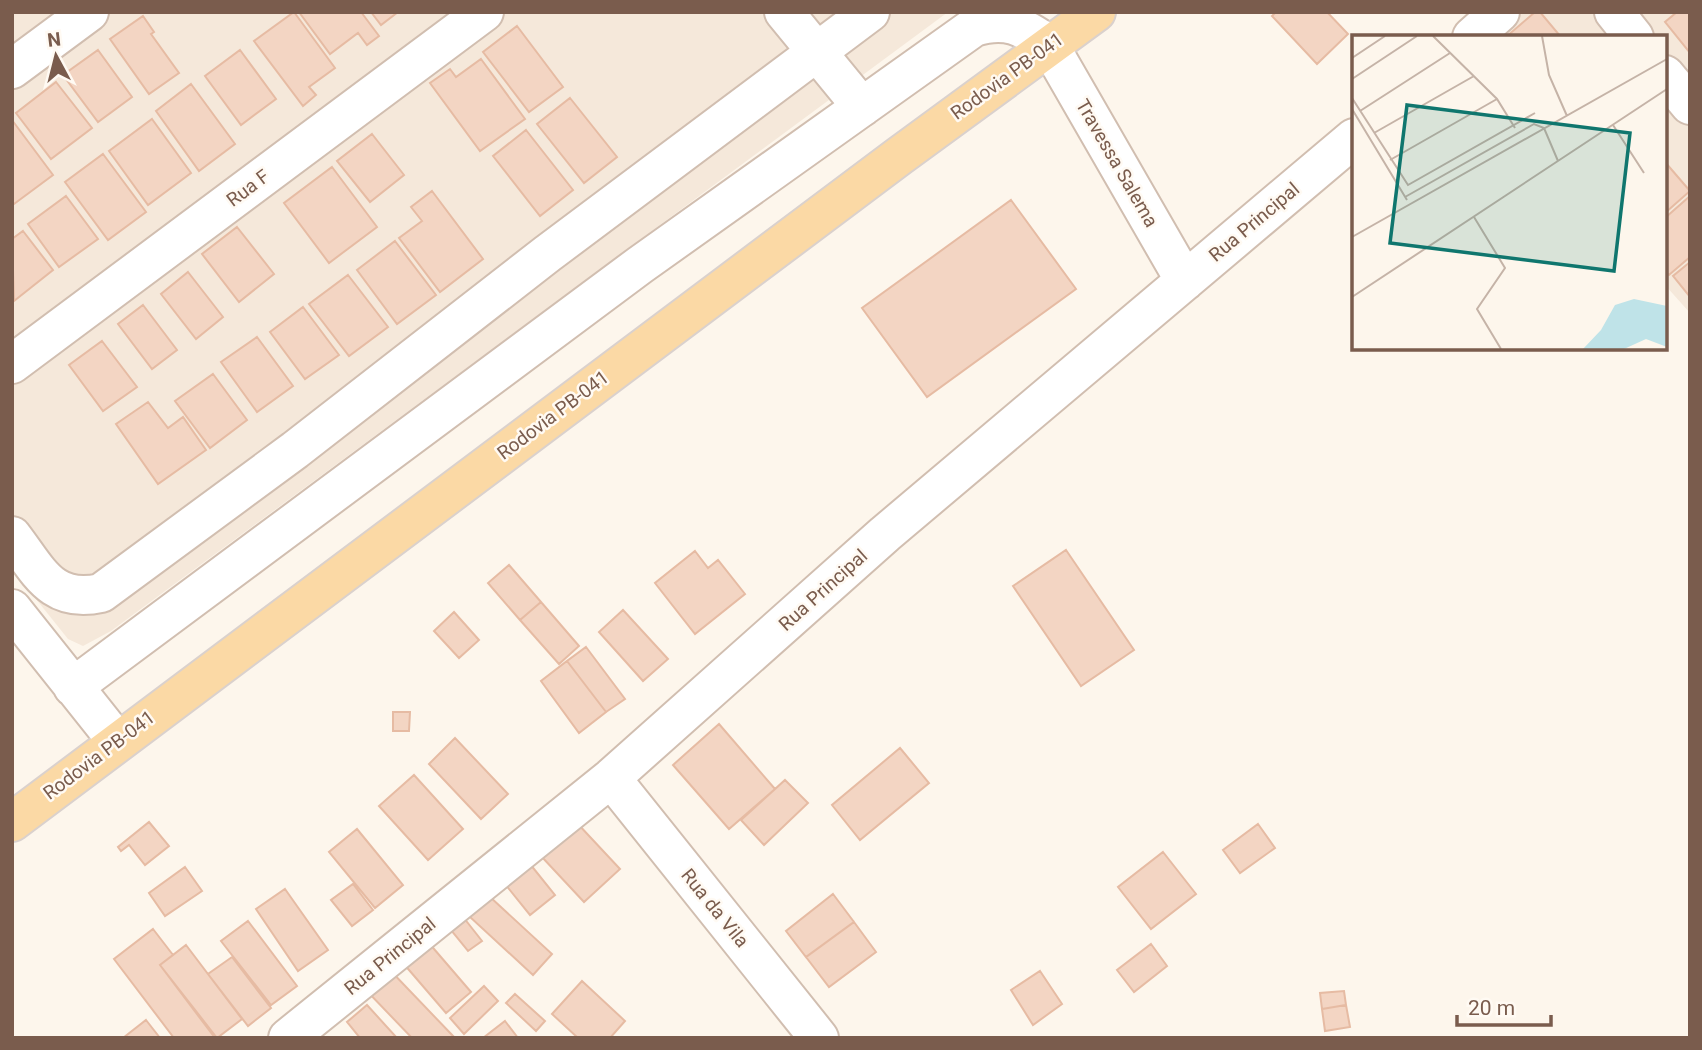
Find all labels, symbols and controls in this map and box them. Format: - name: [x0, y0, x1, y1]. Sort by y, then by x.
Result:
- north arrow: [21, 21, 91, 91]
- text: N: [46, 27, 62, 52]
- street label: Rodovia PB-041: [946, 27, 1068, 125]
- inset map: [1352, 35, 1667, 350]
- street label: Travessa Salema: [1071, 95, 1163, 231]
- street label: Rua F: [222, 164, 274, 212]
- street label: Rua Principal: [1204, 178, 1304, 266]
- street label: Rodovia PB-041: [493, 366, 613, 464]
- street label: Rua Principal: [774, 544, 872, 636]
- street label: Rodovia PB-041: [39, 706, 159, 804]
- street label: Rua da Vila: [676, 864, 754, 952]
- street label: Rua Principal: [340, 912, 440, 1000]
- scale bar: [1457, 984, 1552, 1028]
- text: 20 m: [1468, 996, 1515, 1020]

